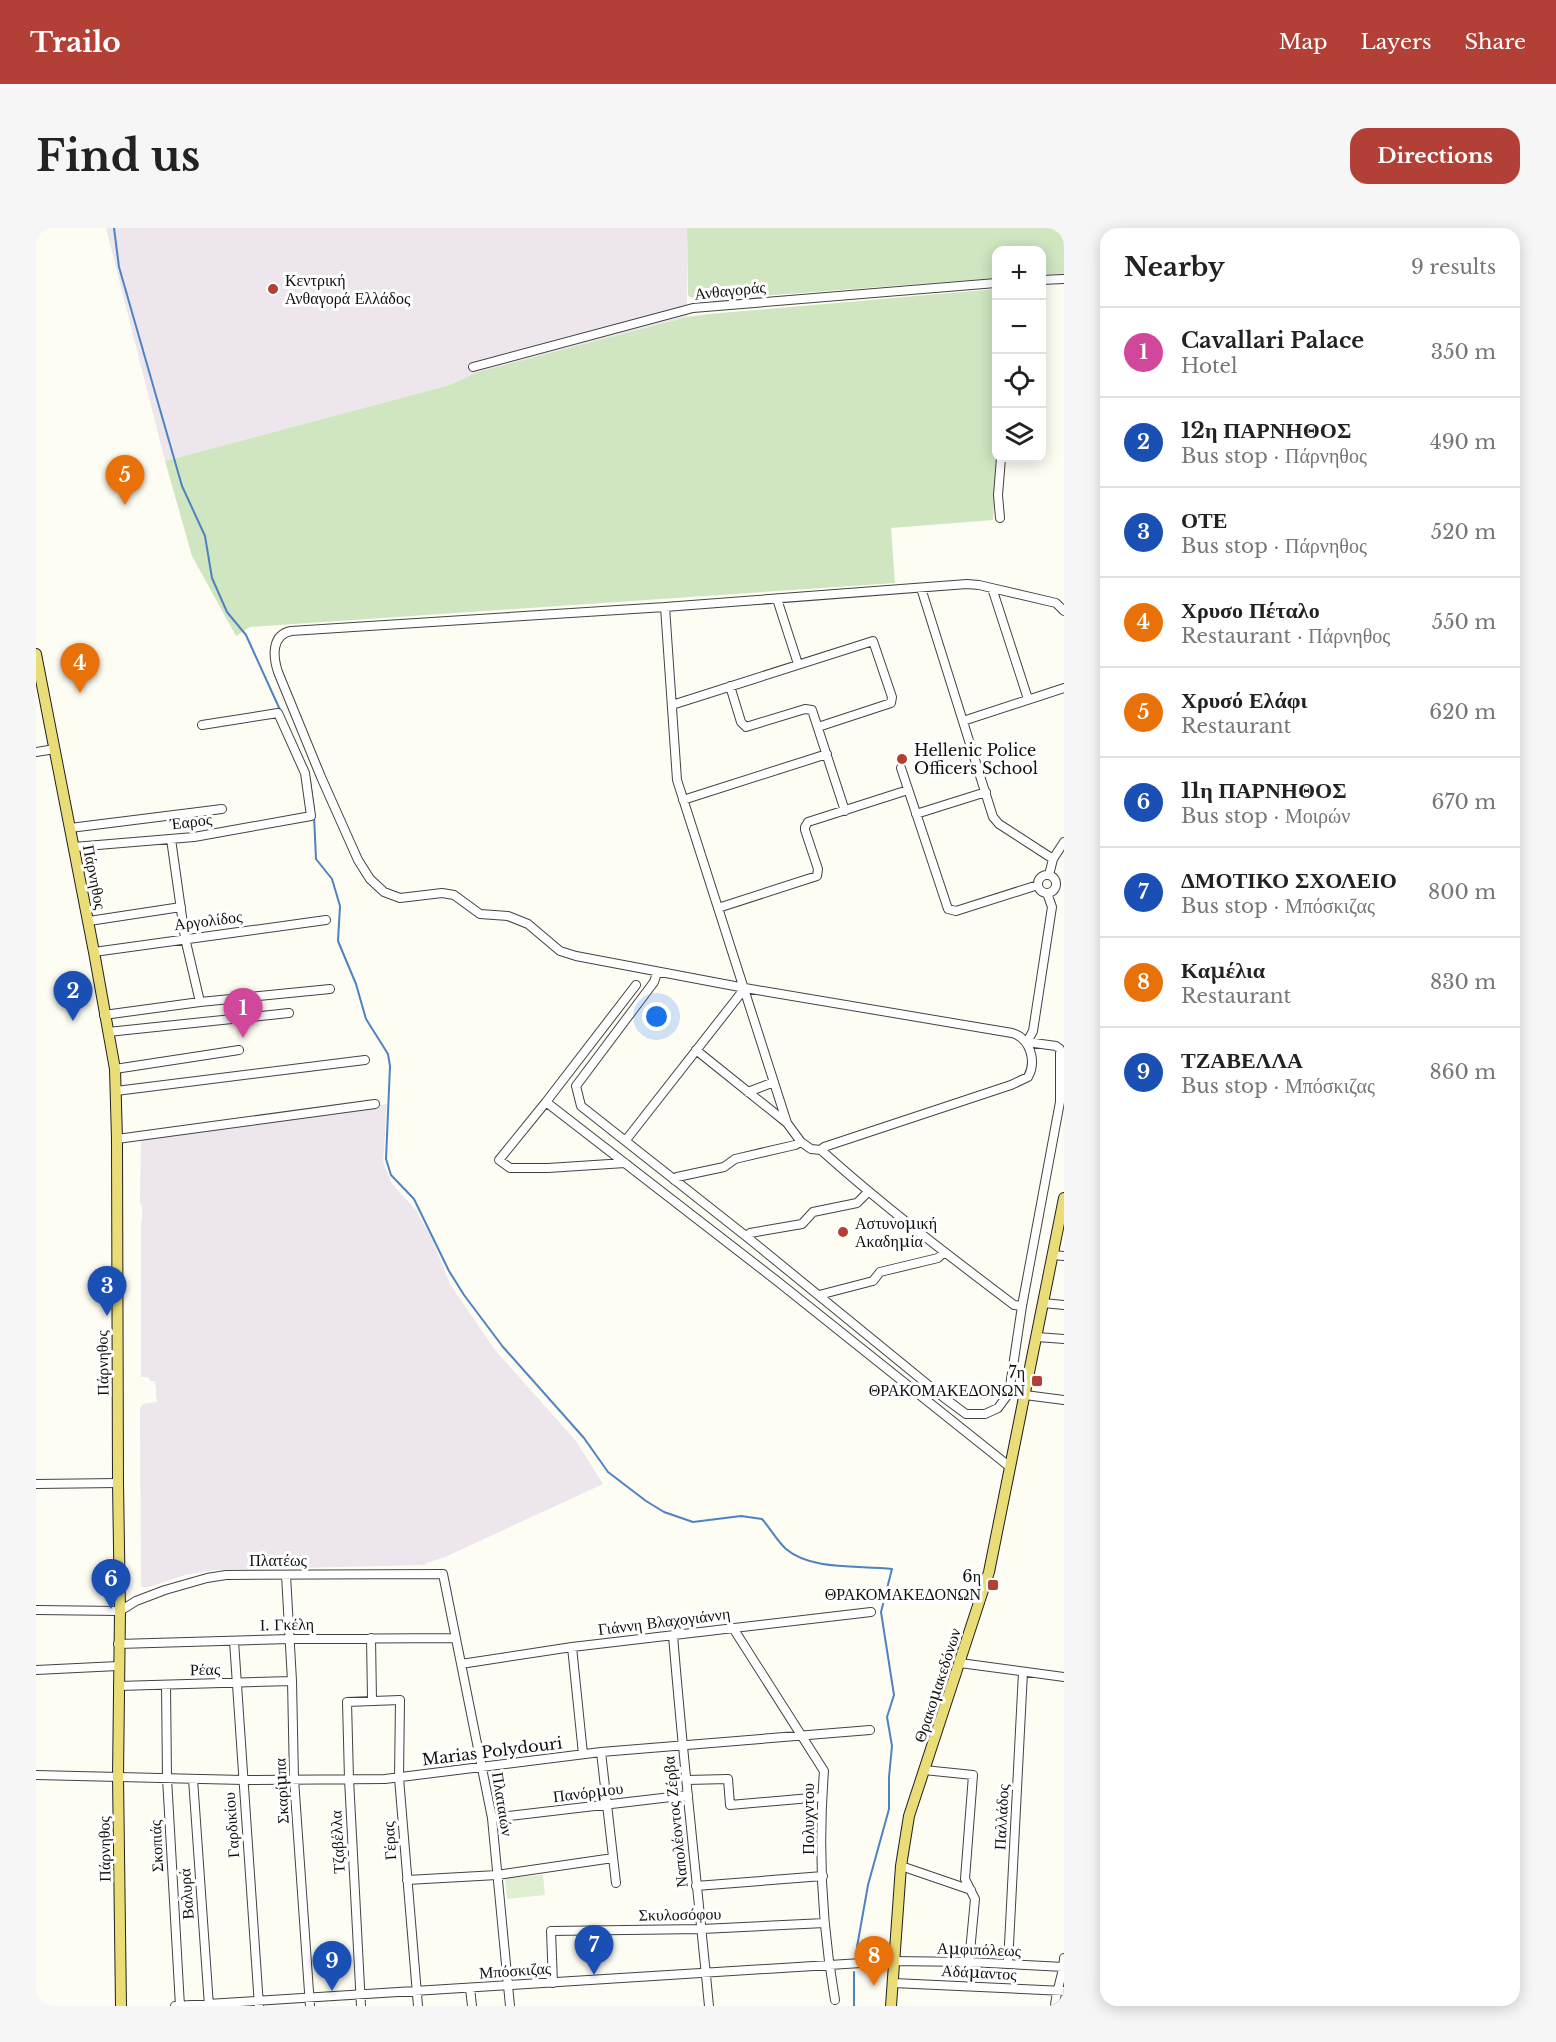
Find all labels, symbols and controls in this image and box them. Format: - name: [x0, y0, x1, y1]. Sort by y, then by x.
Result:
- text: Trailo: [30, 25, 121, 60]
- text: Map: [1279, 29, 1328, 55]
- text: Layers: [1361, 29, 1432, 55]
- text: Share: [1465, 29, 1526, 55]
- button: Directions: [1350, 128, 1520, 184]
- text: Find us: [36, 130, 200, 182]
- map controls: [992, 246, 1046, 462]
- button: +: [992, 246, 1046, 300]
- text: Nearby: [1124, 251, 1225, 283]
- text: 9 results: [1411, 255, 1496, 279]
- place label: Κεντρική Ανθαγορά Ελλάδος: [285, 270, 411, 308]
- street label: Ανθαγοράς: [693, 276, 767, 304]
- marker: Κεντρική Ανθαγορά Ελλάδος: [266, 282, 280, 296]
- button: −: [992, 300, 1046, 354]
- text: Cavallari Palace: [1181, 327, 1364, 354]
- text: 1: [1139, 340, 1148, 364]
- text: 350 m: [1431, 340, 1496, 364]
- button: locate: [992, 354, 1046, 408]
- text: Hotel: [1181, 354, 1238, 378]
- button: layers: [992, 408, 1046, 462]
- text: 12η ΠΑΡΝΗΘΟΣ: [1181, 417, 1351, 444]
- text: 2: [1137, 430, 1150, 454]
- text: 490 m: [1430, 430, 1496, 454]
- text: Bus stop · Πάρνηθος: [1181, 444, 1367, 468]
- pin: 5: [106, 456, 145, 505]
- text: ΟΤΕ: [1181, 507, 1227, 534]
- text: 3: [1137, 520, 1150, 544]
- text: 520 m: [1431, 520, 1496, 544]
- text: Bus stop · Πάρνηθος: [1181, 534, 1367, 558]
- text: Χρυσο Πέταλο: [1181, 597, 1320, 624]
- text: 4: [1137, 610, 1150, 634]
- text: 550 m: [1432, 610, 1496, 634]
- text: Restaurant · Πάρνηθος: [1181, 624, 1390, 648]
- pin: 4: [60, 644, 99, 693]
- text: Χρυσό Ελάφι: [1181, 687, 1307, 714]
- text: 5: [1138, 700, 1149, 724]
- text: 620 m: [1429, 700, 1496, 724]
- text: Restaurant: [1181, 714, 1291, 738]
- place label: Hellenic Police Officers School: [914, 740, 1038, 778]
- marker: Hellenic Police Officers School: [895, 752, 909, 766]
- text: 11η ΠΑΡΝΗΘΟΣ: [1181, 777, 1347, 804]
- text: 6: [1137, 790, 1150, 814]
- text: 670 m: [1432, 790, 1496, 814]
- text: Bus stop · Μοιρών: [1181, 804, 1350, 828]
- street label: Έαρος: [168, 808, 214, 834]
- street label: Πάρνηθος: [79, 843, 111, 912]
- text: ΔΜΟΤΙΚΟ ΣΧΟΛΕΙΟ: [1181, 867, 1397, 894]
- text: 7: [1138, 880, 1149, 904]
- text: 800 m: [1428, 880, 1496, 904]
- text: Bus stop · Μπόσκιζας: [1181, 894, 1375, 918]
- street label: Αργολίδος: [173, 906, 244, 934]
- text: Καμέλια: [1181, 957, 1265, 984]
- text: 8: [1137, 970, 1150, 994]
- text: 830 m: [1430, 970, 1496, 994]
- pin: 2: [54, 972, 93, 1021]
- text: Restaurant: [1181, 984, 1291, 1008]
- pin: 1: [224, 988, 262, 1038]
- your location: [642, 1002, 671, 1031]
- text: ΤΖΑΒΕΛΛΑ: [1181, 1047, 1303, 1074]
- text: 9: [1137, 1060, 1150, 1084]
- text: 860 m: [1430, 1060, 1496, 1084]
- text: Bus stop · Μπόσκιζας: [1181, 1074, 1375, 1098]
- place label: Αστυνομική Ακαδημία: [855, 1213, 937, 1251]
- marker: Αστυνομική Ακαδημία: [836, 1225, 850, 1239]
- pin: 3: [88, 1266, 126, 1316]
- street label: Πάρνηθος: [91, 1329, 113, 1396]
- place label: 7η ΘΡΑΚΟΜΑΚΕΔΟΝΩΝ: [869, 1362, 1025, 1400]
- marker: 7η ΘΡΑΚΟΜΑΚΕΔΟΝΩΝ: [1030, 1374, 1044, 1388]
- street label: Πλατέως: [249, 1550, 308, 1570]
- pin: 6: [92, 1560, 130, 1609]
- place label: 6η ΘΡΑΚΟΜΑΚΕΔΟΝΩΝ: [825, 1566, 981, 1604]
- marker: 6η ΘΡΑΚΟΜΑΚΕΔΟΝΩΝ: [986, 1578, 1000, 1592]
- street label: Γιάννη Βλαχογιάννη: [597, 1603, 731, 1639]
- street label: Ι. Γκέλη: [260, 1614, 314, 1634]
- street label: Θρακομακεδόνων: [909, 1625, 965, 1745]
- street label: Ρέας: [190, 1659, 221, 1679]
- street label: Marias Polydouri: [421, 1732, 564, 1770]
- street label: Ναπολέοντος Ζέρβα: [658, 1755, 692, 1889]
- street label: Σκαρίμπα: [269, 1757, 293, 1824]
- street label: Πλαταιών: [488, 1771, 518, 1837]
- street label: Πανόρμου: [552, 1778, 624, 1806]
- street label: Πολυχντου: [798, 1783, 818, 1855]
- street label: Παλλάδος: [989, 1783, 1013, 1850]
- street label: Γαρδικίου: [219, 1791, 243, 1858]
- street label: Τζαβέλλα: [325, 1809, 349, 1874]
- street label: Πάρνηθος: [93, 1815, 115, 1882]
- street label: Σκοπιάς: [145, 1819, 167, 1873]
- street label: Γέρας: [378, 1820, 400, 1861]
- street label: Βαλυρά: [174, 1867, 198, 1920]
- street label: Σκυλοσόφου: [638, 1903, 722, 1925]
- pin: 7: [574, 1926, 614, 1975]
- pin: 8: [854, 1936, 894, 1986]
- street label: Αμφιπόλεως: [937, 1938, 1022, 1960]
- pin: 9: [312, 1942, 352, 1991]
- street label: Μπόσκιζας: [478, 1957, 552, 1982]
- street label: Αδάμαντος: [941, 1960, 1018, 1984]

